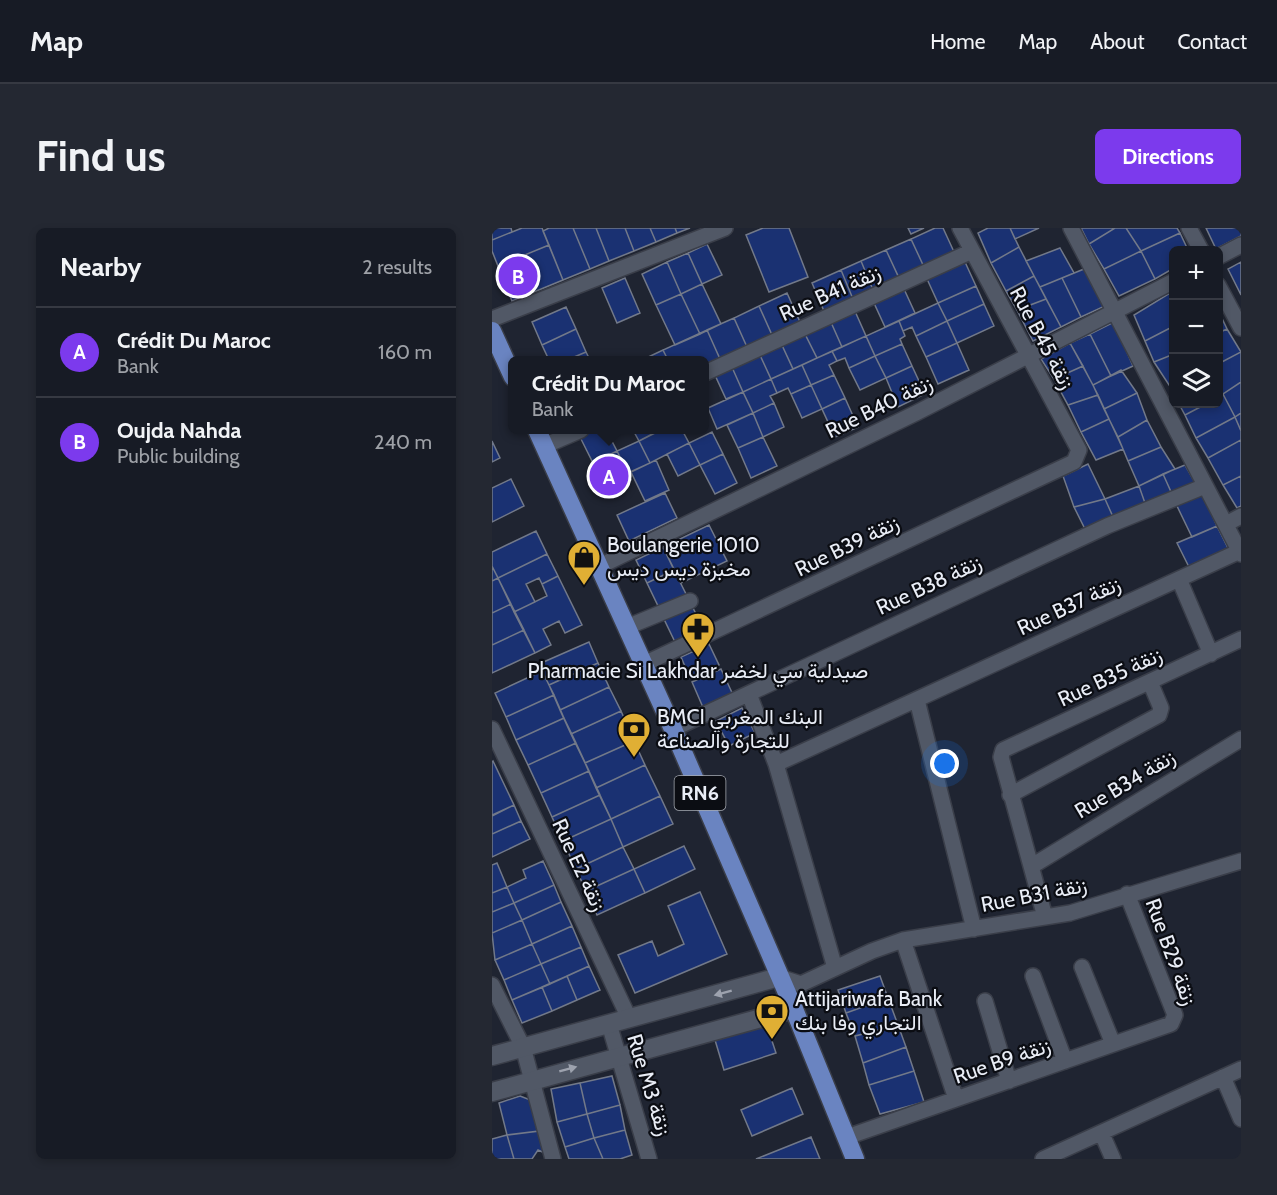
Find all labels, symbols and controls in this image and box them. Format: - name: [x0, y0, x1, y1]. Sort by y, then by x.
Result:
- text: Map: [30, 24, 83, 58]
- text: Home: [930, 29, 986, 54]
- text: Map: [1019, 29, 1057, 54]
- text: About: [1090, 29, 1144, 54]
- text: Contact: [1177, 29, 1247, 54]
- button: Directions: [1095, 129, 1241, 184]
- text: Find us: [36, 130, 165, 182]
- map controls: [1169, 246, 1223, 408]
- button: +: [1169, 246, 1223, 300]
- text: Nearby: [60, 251, 141, 283]
- pin: B: [498, 254, 538, 298]
- text: 2 results: [362, 255, 432, 279]
- street label: Rue B41 زنقة: [775, 259, 885, 327]
- street label: Rue B45 زنقة: [1004, 282, 1080, 394]
- button: −: [1169, 300, 1223, 354]
- text: Crédit Du Maroc: [117, 327, 271, 354]
- text: A: [73, 340, 86, 364]
- text: 160 m: [378, 340, 432, 364]
- text: Bank: [117, 354, 159, 378]
- button: layers: [1169, 354, 1223, 408]
- popup: [508, 356, 709, 434]
- text: Crédit Du Maroc: [532, 370, 685, 397]
- street label: Rue B40 زنقة: [821, 370, 937, 444]
- text: Bank: [532, 397, 573, 421]
- text: Oujda Nahda: [117, 417, 241, 444]
- text: B: [73, 430, 86, 454]
- text: 240 m: [374, 430, 432, 454]
- text: Public building: [117, 444, 239, 468]
- pin: A: [590, 454, 628, 498]
- street label: Rue B39 زنقة: [791, 510, 903, 582]
- place label: Boulangerie 1010 مخبزة ديس ديس: [607, 532, 760, 582]
- shop icon: Boulangerie 1010 مخبزة ديس ديس: [566, 539, 602, 586]
- street label: Rue B38 زنقة: [872, 549, 986, 621]
- street label: Rue B37 زنقة: [1013, 571, 1125, 641]
- pharmacy icon: Pharmacie Si Lakhdar صيدلية سي لخضر: [680, 611, 716, 658]
- street label: Rue B35 زنقة: [1054, 642, 1166, 712]
- place label: Pharmacie Si Lakhdar صيدلية سي لخضر: [528, 658, 868, 688]
- place label: BMCI البنك المغربي للتجارة والصناعة: [657, 704, 823, 754]
- bank icon: BMCI البنك المغربي للتجارة والصناعة: [616, 711, 652, 758]
- street label: Rue B34 زنقة: [1070, 744, 1180, 824]
- your location: [930, 749, 959, 778]
- road number: RN6: [674, 776, 726, 810]
- street label: Rue E2 زنقة: [546, 814, 612, 916]
- street label: Rue B31 زنقة: [979, 872, 1089, 918]
- street label: Rue B29 زنقة: [1140, 895, 1202, 1009]
- place label: Attijariwafa Bank التجاري وفا بنك: [795, 986, 943, 1040]
- one-way arrow: [714, 988, 732, 998]
- bank icon: Attijariwafa Bank التجاري وفا بنك: [754, 993, 790, 1040]
- street label: Rue M3 زنقة: [621, 1031, 677, 1139]
- street label: Rue B9 زنقة: [950, 1032, 1054, 1090]
- one-way arrow: [559, 1064, 577, 1073]

